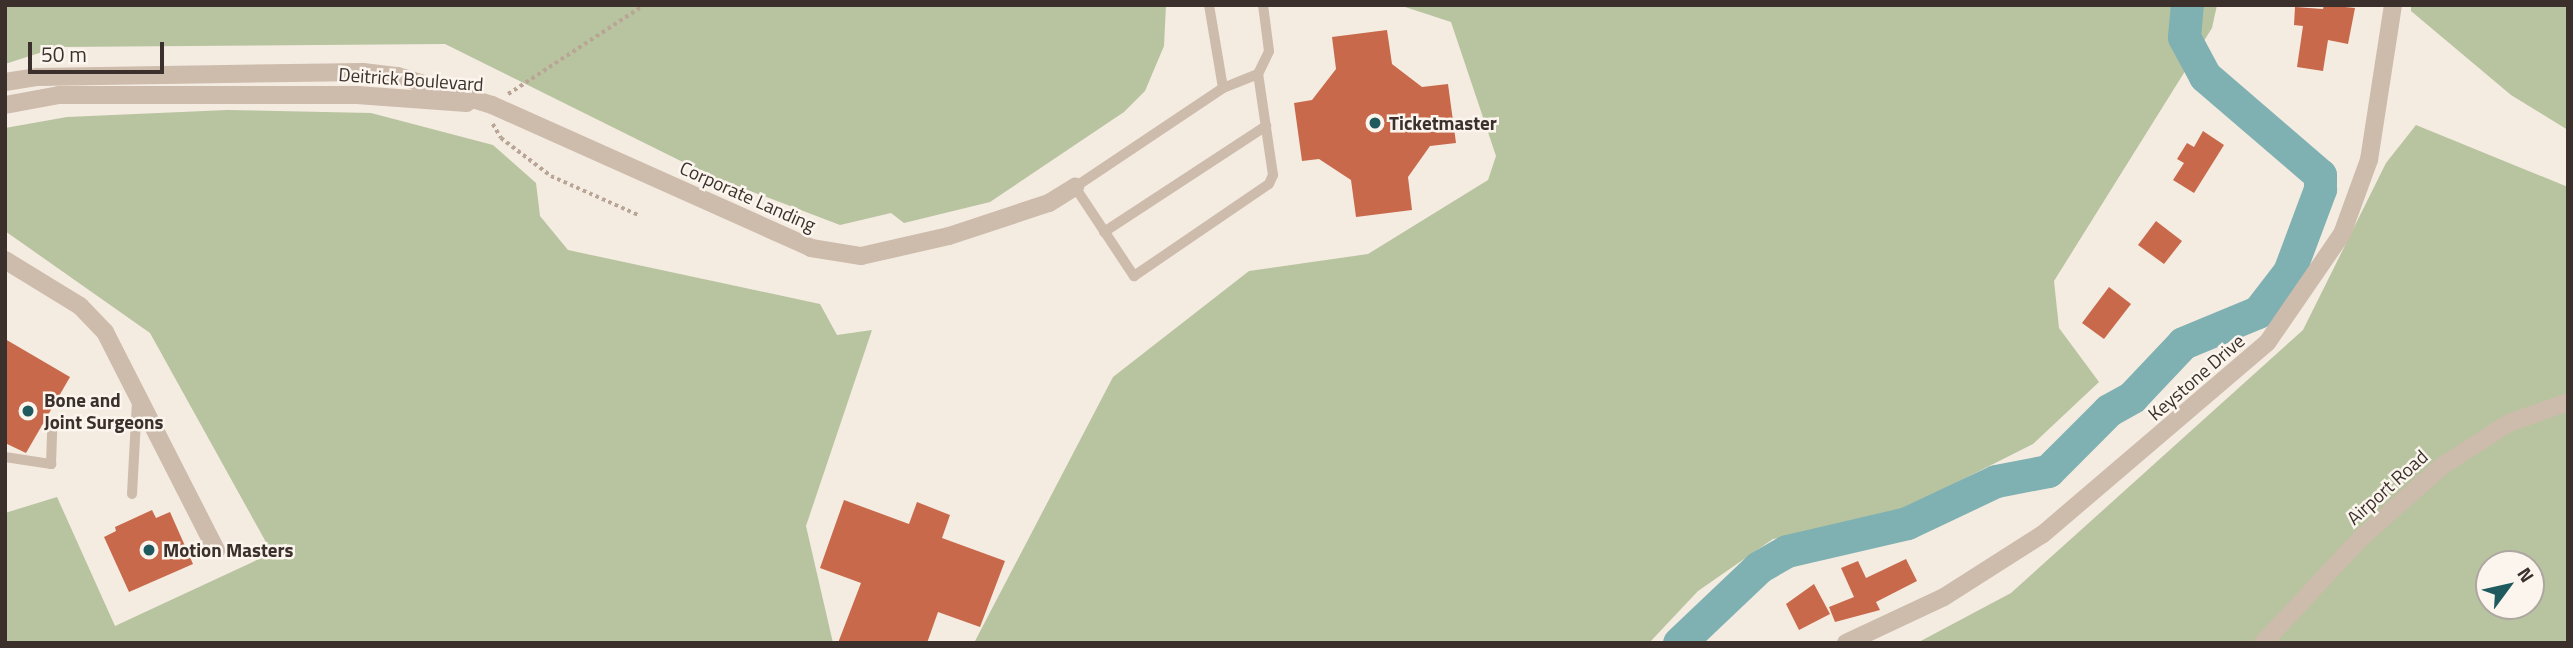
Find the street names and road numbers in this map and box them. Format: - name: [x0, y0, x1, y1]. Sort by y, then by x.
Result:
- street label: Deitrick Boulevard: [338, 63, 484, 95]
- street label: Corporate Landing: [677, 156, 819, 236]
- street label: Keystone Drive: [2143, 329, 2249, 425]
- street label: Airport Road: [2342, 445, 2432, 529]

